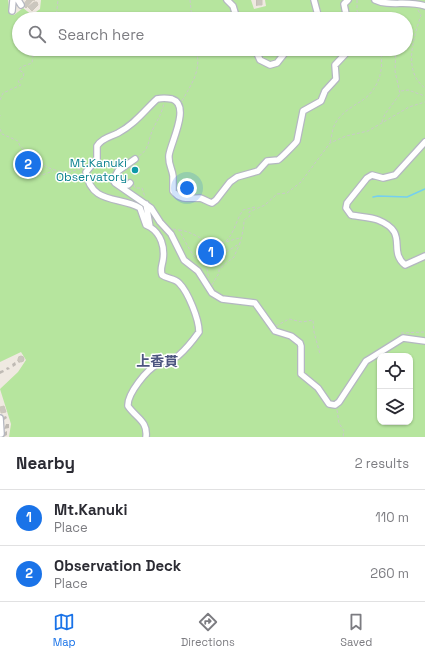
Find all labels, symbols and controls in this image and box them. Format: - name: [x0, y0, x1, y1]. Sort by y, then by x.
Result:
- search box: [12, 12, 413, 56]
- icon: search: [26, 23, 48, 45]
- text: Search here: [58, 25, 144, 44]
- pin: 2: [15, 149, 41, 179]
- place label: Mt.Kanuki Observatory: [56, 155, 127, 185]
- marker: Mt.Kanuki Observatory: [130, 165, 140, 175]
- your location: [177, 178, 197, 198]
- pin: 1: [198, 237, 224, 267]
- district label: 上香貫: [136, 352, 178, 370]
- map controls: [377, 353, 413, 425]
- button: locate: [377, 353, 413, 389]
- button: layers: [377, 389, 413, 425]
- text: Nearby: [16, 452, 75, 474]
- text: 2 results: [355, 455, 409, 472]
- text: Mt.Kanuki: [54, 500, 127, 519]
- text: 1: [26, 509, 32, 526]
- text: 110 m: [375, 509, 409, 526]
- text: Place: [54, 519, 88, 536]
- text: Observation Deck: [54, 556, 181, 575]
- text: 2: [25, 565, 33, 582]
- text: 260 m: [370, 565, 409, 582]
- text: Place: [54, 575, 88, 592]
- tab: Map: [53, 611, 76, 649]
- tab: Directions: [181, 611, 235, 649]
- tab: Saved: [340, 611, 372, 649]

